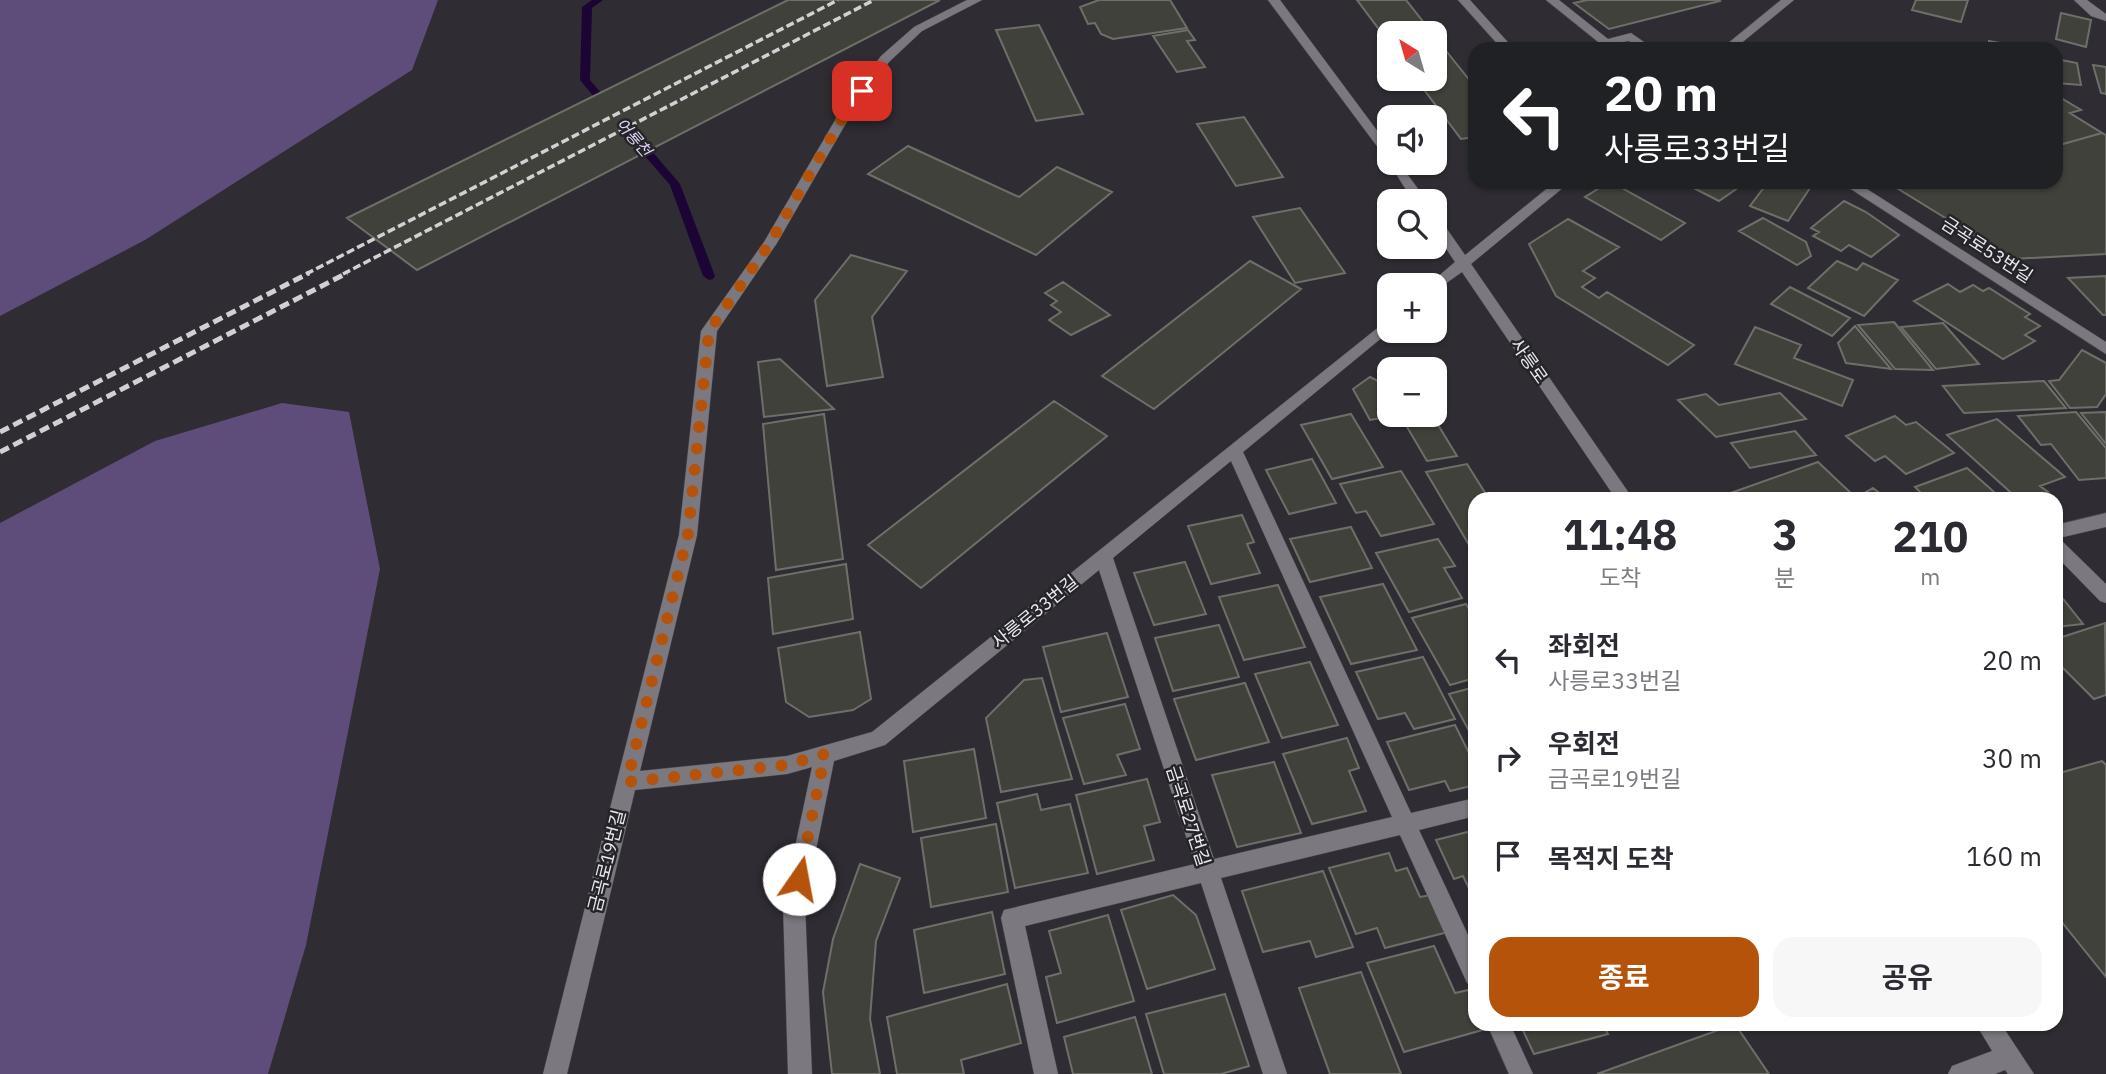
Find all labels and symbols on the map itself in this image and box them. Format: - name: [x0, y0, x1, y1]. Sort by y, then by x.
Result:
- north arrow: [1377, 21, 1447, 91]
- pin: [832, 61, 892, 121]
- water label: 어룡천: [612, 114, 658, 162]
- street label: 금곡로53번길: [1937, 212, 2037, 288]
- street label: 사릉로: [1506, 334, 1553, 388]
- street label: 사릉로33번길: [987, 570, 1082, 653]
- street label: 금곡로27번길: [1161, 763, 1216, 869]
- street label: 금곡로19번길: [583, 807, 630, 914]
- position arrow: [762, 842, 836, 916]

